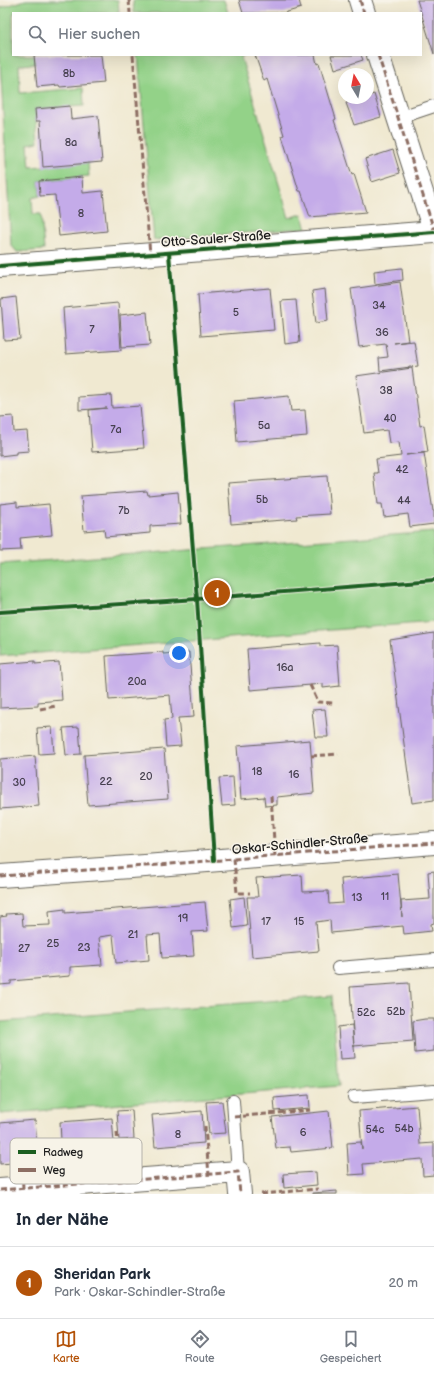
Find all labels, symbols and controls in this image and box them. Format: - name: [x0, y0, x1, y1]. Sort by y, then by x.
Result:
- search box: [12, 12, 422, 56]
- icon: search: [26, 23, 48, 45]
- text: Hier suchen: [58, 25, 140, 44]
- house number: 8b: [63, 67, 75, 80]
- north arrow: [338, 68, 374, 104]
- house number: 8a: [65, 136, 77, 149]
- house number: 8: [78, 207, 84, 220]
- street label: Otto-Sauler-Straße: [160, 227, 272, 251]
- house number: 34: [372, 299, 386, 312]
- house number: 5: [233, 306, 239, 319]
- house number: 7: [89, 323, 95, 336]
- house number: 36: [375, 326, 389, 339]
- house number: 38: [379, 384, 393, 397]
- house number: 40: [383, 412, 397, 425]
- house number: 5a: [258, 419, 270, 432]
- house number: 7a: [110, 423, 122, 436]
- house number: 42: [395, 463, 409, 476]
- house number: 5b: [256, 493, 268, 506]
- house number: 44: [397, 494, 411, 507]
- house number: 7b: [118, 504, 130, 517]
- pin: 1: [204, 578, 230, 608]
- your location: [169, 643, 189, 663]
- house number: 16a: [276, 661, 294, 674]
- house number: 20a: [127, 675, 147, 688]
- house number: 18: [252, 765, 262, 778]
- house number: 16: [289, 768, 300, 781]
- house number: 20: [140, 770, 153, 783]
- house number: 22: [100, 775, 113, 788]
- house number: 30: [12, 776, 26, 789]
- street label: Oskar-Schindler-Straße: [231, 830, 369, 858]
- house number: 11: [381, 890, 389, 903]
- house number: 13: [351, 891, 363, 904]
- house number: 19: [178, 912, 188, 925]
- house number: 17: [261, 915, 271, 928]
- house number: 15: [294, 915, 304, 928]
- house number: 21: [128, 928, 138, 941]
- house number: 25: [47, 937, 59, 950]
- house number: 23: [77, 941, 91, 954]
- house number: 27: [18, 942, 31, 955]
- house number: 52b: [387, 1005, 406, 1018]
- house number: 52c: [357, 1006, 375, 1019]
- house number: 54b: [394, 1122, 414, 1135]
- house number: 54c: [366, 1123, 385, 1136]
- house number: 6: [300, 1126, 307, 1139]
- house number: 8: [175, 1128, 181, 1141]
- legend: [10, 1138, 142, 1184]
- text: Radweg: [43, 1146, 83, 1159]
- text: Weg: [43, 1164, 65, 1177]
- text: In der Nähe: [16, 1210, 109, 1230]
- text: Sheridan Park: [54, 1265, 151, 1284]
- text: 1: [26, 1275, 32, 1291]
- text: 20 m: [388, 1275, 418, 1291]
- text: Park · Oskar-Schindler-Straße: [54, 1284, 225, 1300]
- tab: Karte: [53, 1328, 80, 1365]
- tab: Route: [185, 1328, 214, 1365]
- tab: Gespeichert: [320, 1328, 381, 1365]

